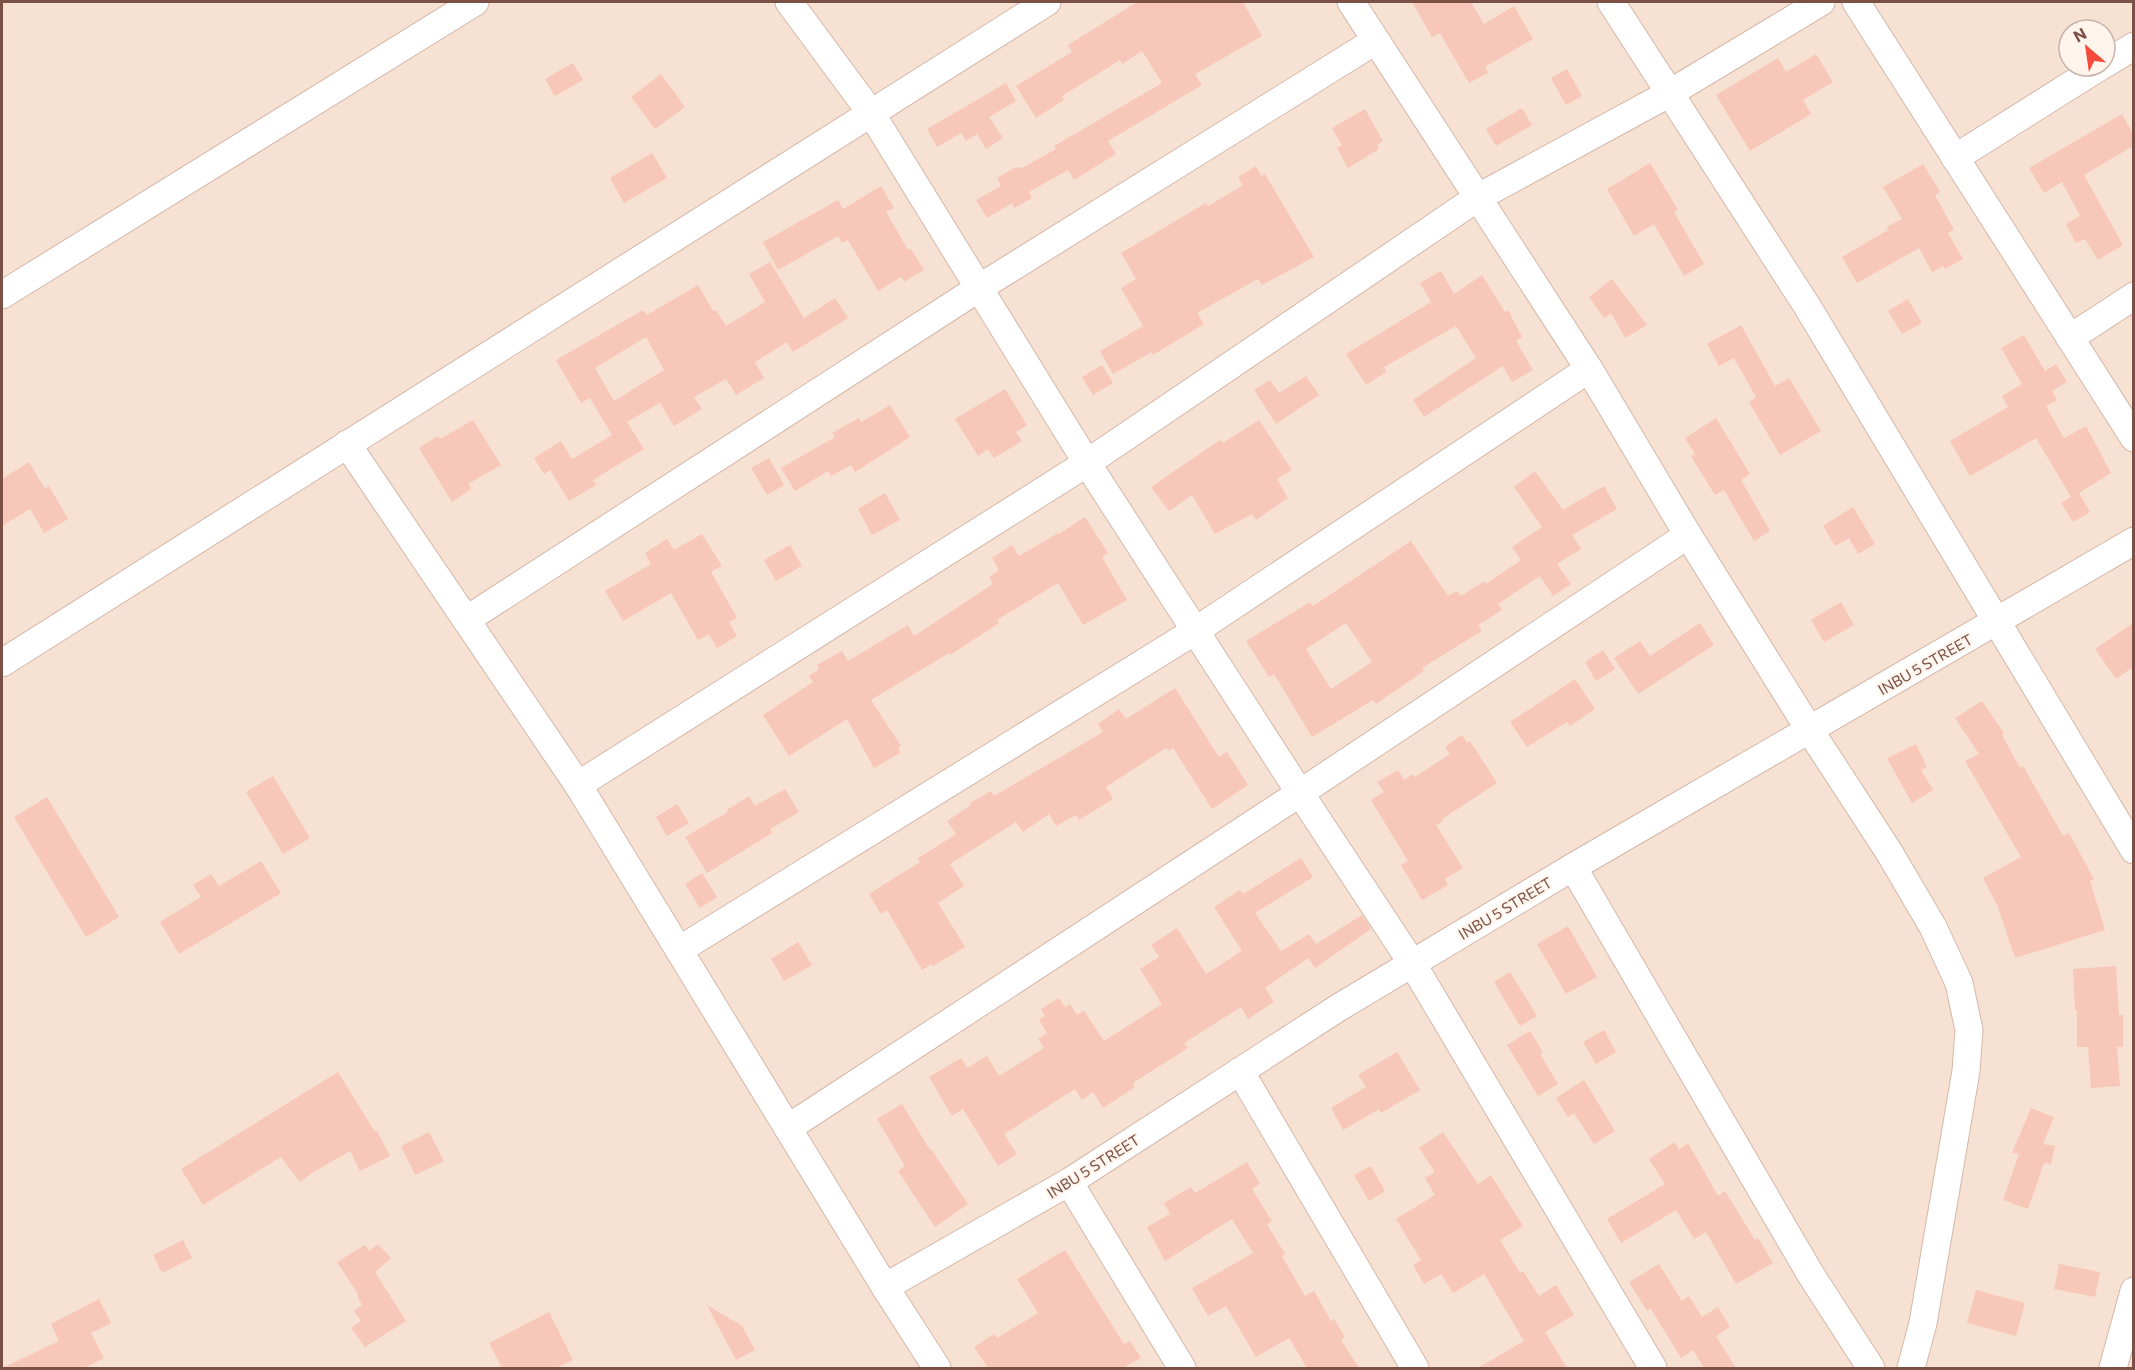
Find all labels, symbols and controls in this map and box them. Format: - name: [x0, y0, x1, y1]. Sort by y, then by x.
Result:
- north arrow: [2057, 18, 2117, 78]
- text: N: [2070, 23, 2089, 46]
- street label: INBU 5 STREET: [1875, 629, 1976, 698]
- street label: INBU 5 STREET: [1455, 873, 1555, 943]
- street label: INBU 5 STREET: [1043, 1130, 1143, 1202]

